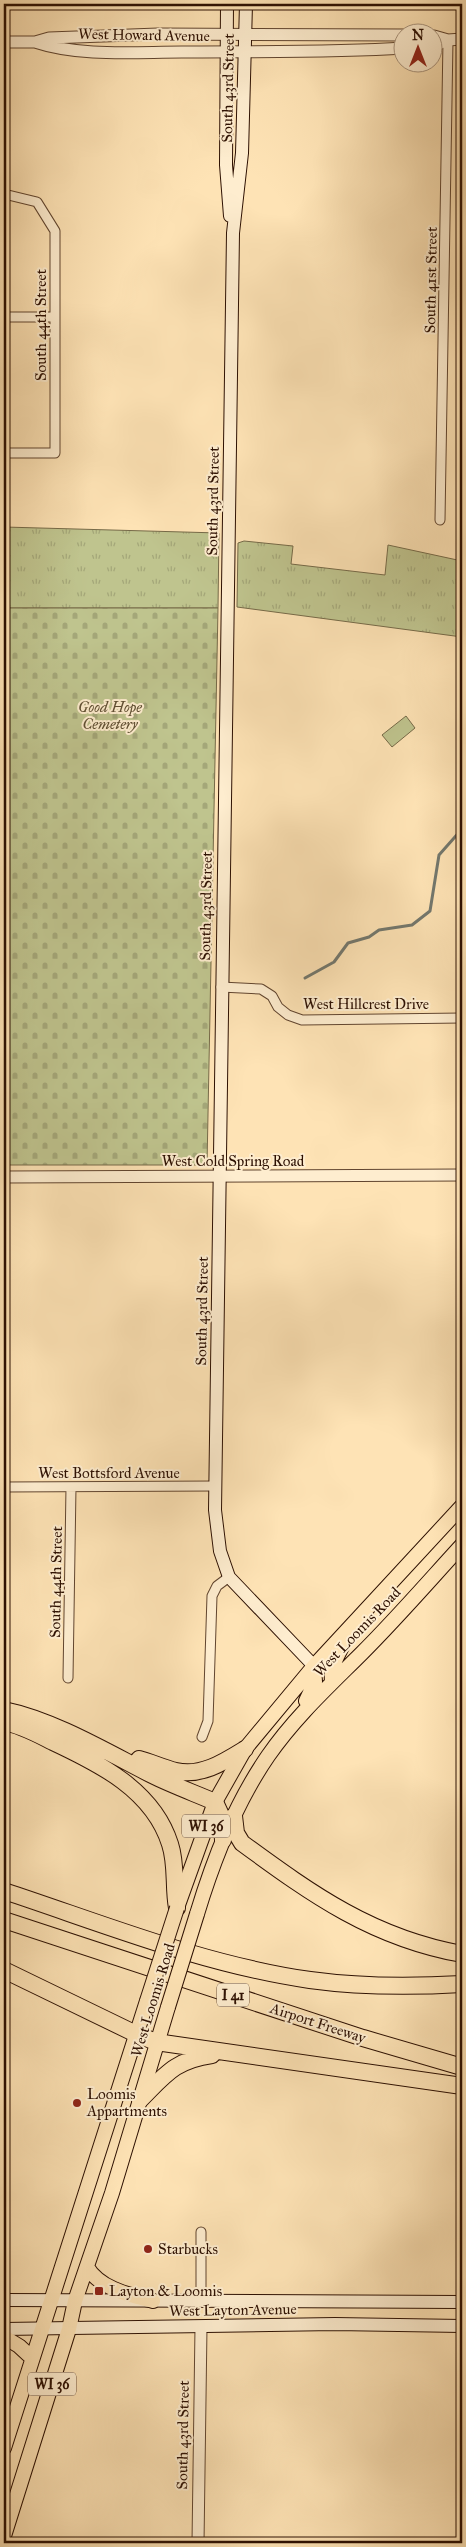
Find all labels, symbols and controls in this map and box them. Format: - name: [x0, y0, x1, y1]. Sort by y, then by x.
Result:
- north arrow: [394, 22, 444, 72]
- street label: West Howard Avenue: [78, 25, 210, 45]
- text: N: [412, 27, 424, 44]
- street label: South 43rd Street: [218, 33, 238, 143]
- street label: South 41st Street: [421, 226, 441, 334]
- street label: South 44th Street: [32, 268, 50, 381]
- street label: South 43rd Street: [203, 446, 223, 556]
- park label: Good Hope Cemetery: [78, 698, 142, 733]
- street label: South 43rd Street: [196, 851, 216, 961]
- street label: West Hillcrest Drive: [303, 995, 429, 1013]
- street label: West Cold Spring Road: [162, 1152, 305, 1170]
- street label: South 43rd Street: [192, 1256, 212, 1366]
- street label: West Bottsford Avenue: [38, 1464, 180, 1482]
- street label: South 44th Street: [46, 1525, 66, 1638]
- street label: West Loomis Road: [310, 1583, 405, 1681]
- road number: WI 36: [182, 1814, 230, 1838]
- street label: West Loomis Road: [127, 1941, 179, 2059]
- road number: I 41: [217, 1984, 249, 2006]
- street label: Airport Freeway: [267, 1999, 369, 2047]
- place label: Loomis Appartments: [86, 2085, 167, 2120]
- marker: Loomis Appartments: [71, 2097, 83, 2109]
- place label: Starbucks: [158, 2240, 218, 2258]
- marker: Starbucks: [142, 2243, 154, 2255]
- place label: Layton & Loomis: [109, 2282, 222, 2300]
- marker: Layton & Loomis: [93, 2285, 105, 2297]
- street label: West Layton Avenue: [169, 2300, 297, 2320]
- road number: WI 36: [28, 2372, 76, 2396]
- street label: South 43rd Street: [173, 2380, 193, 2490]

